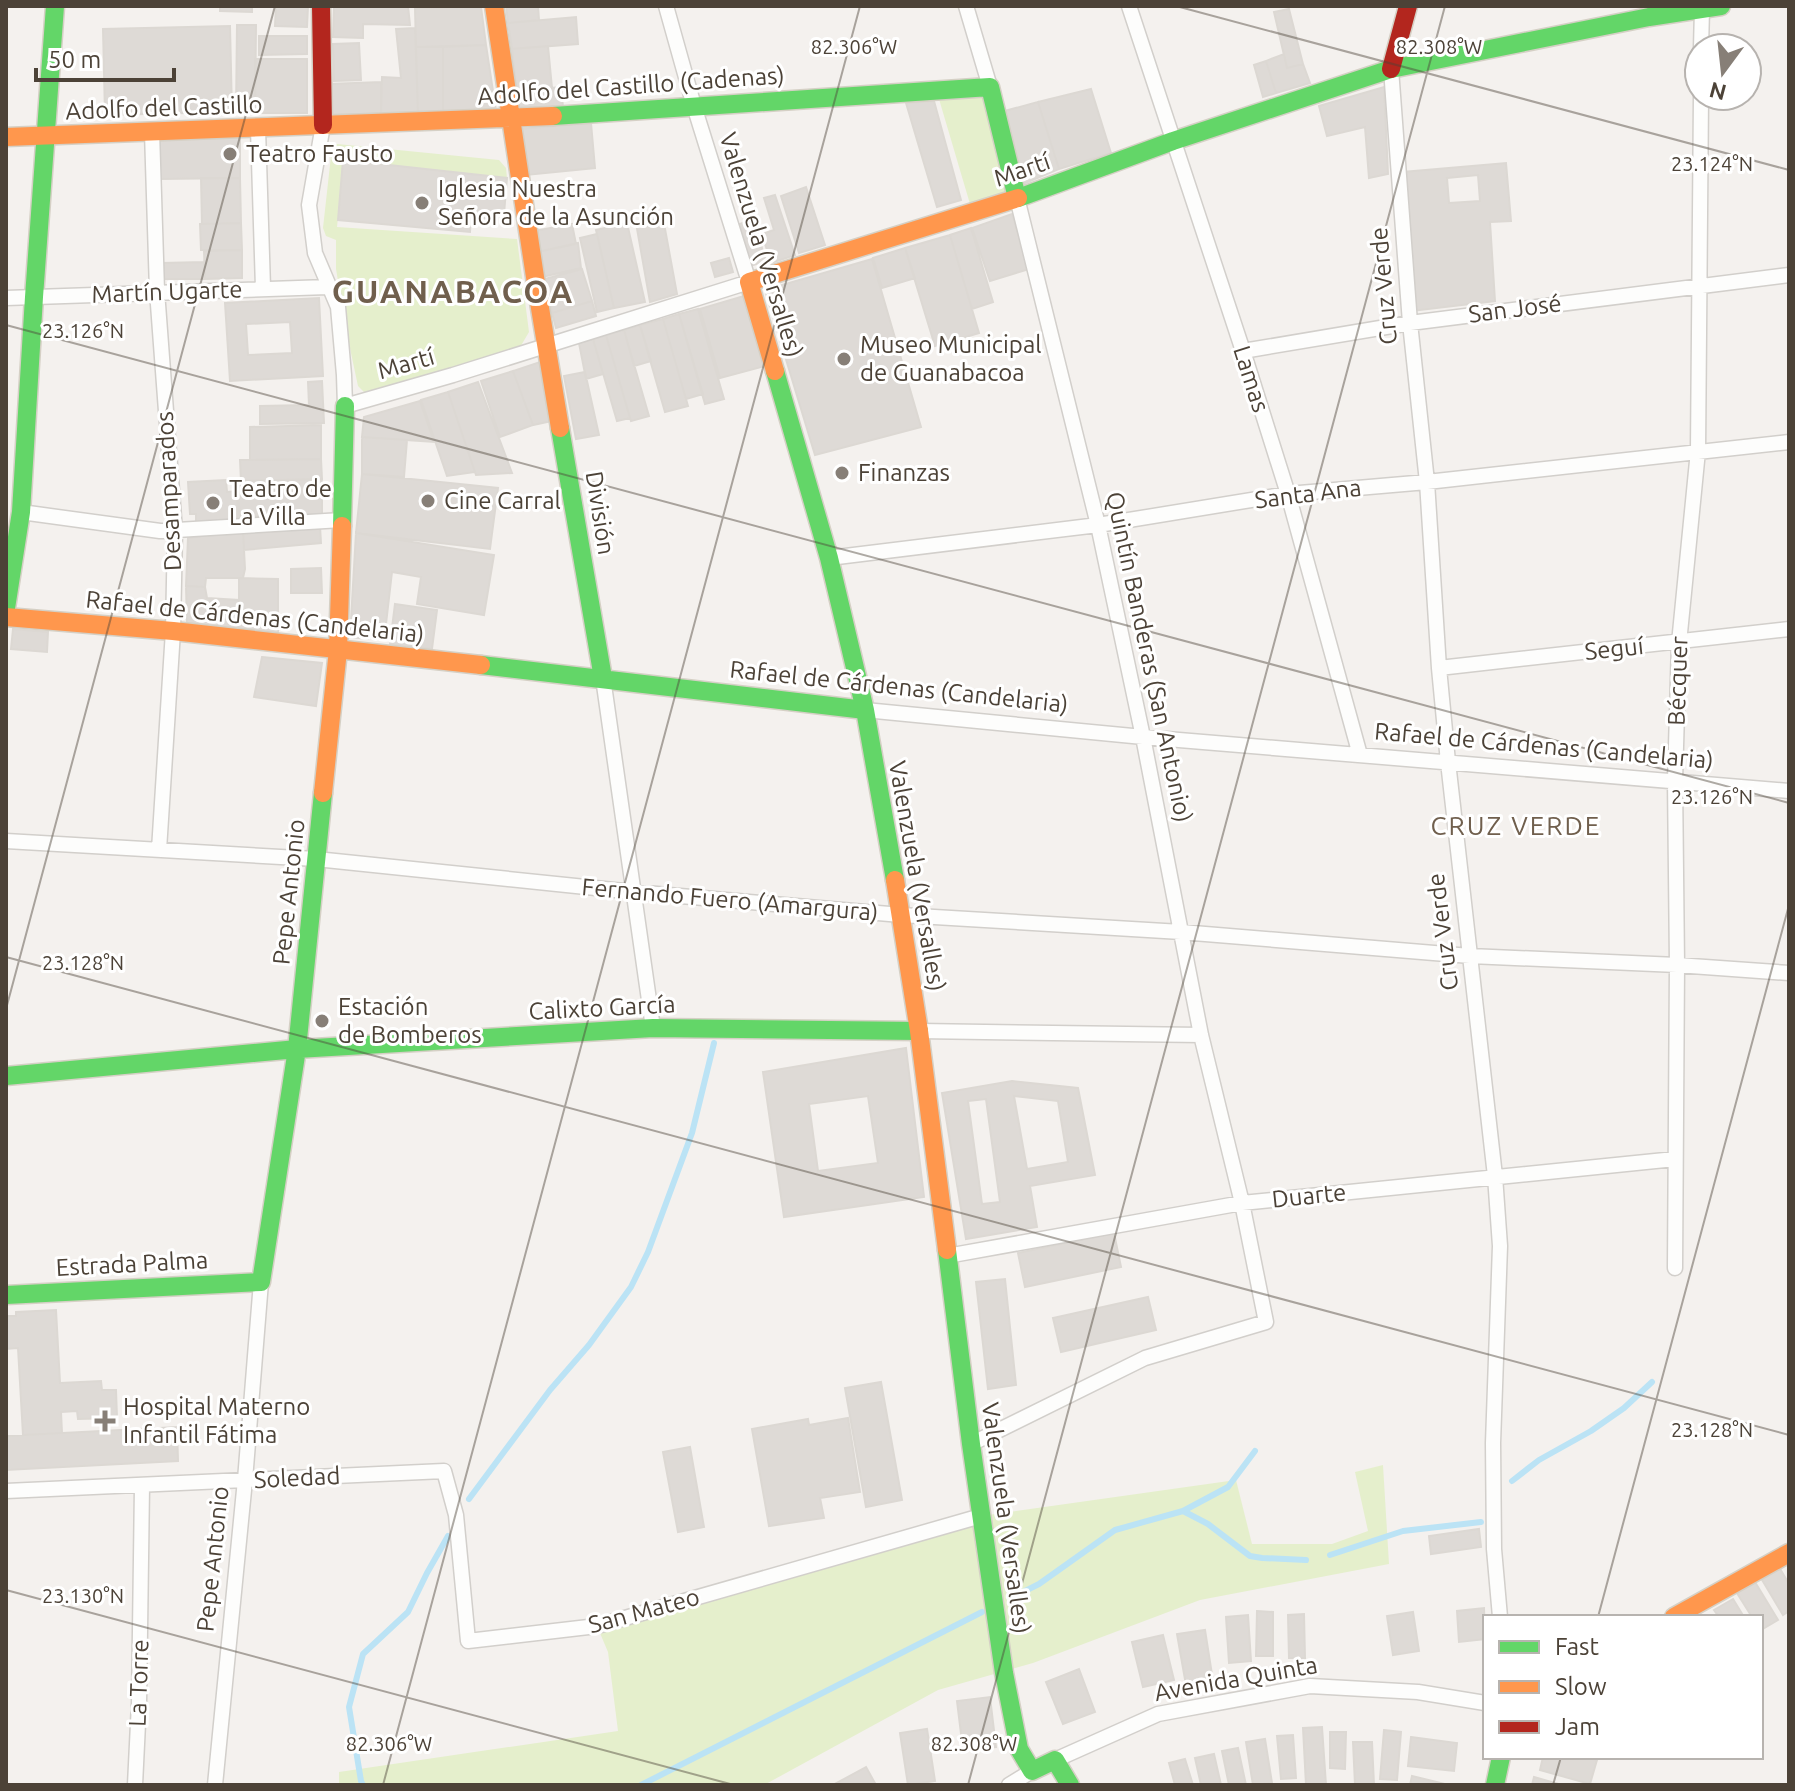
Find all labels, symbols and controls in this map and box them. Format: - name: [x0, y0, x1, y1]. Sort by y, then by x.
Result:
- scale bar: [36, 32, 174, 82]
- north arrow: [1683, 32, 1763, 112]
- text: 82.306°W: [811, 35, 897, 58]
- text: 82.308°W: [1396, 35, 1482, 58]
- text: 50 m: [48, 46, 101, 73]
- street label: Adolfo del Castillo (Cadenas): [477, 61, 785, 110]
- text: N: [1707, 78, 1729, 106]
- street label: Adolfo del Castillo: [65, 91, 263, 124]
- street label: Valenzuela (Versalles): [714, 129, 809, 360]
- place label: Teatro Fausto: [246, 140, 393, 167]
- marker: Teatro Fausto: [221, 145, 239, 163]
- street label: Martí: [990, 147, 1055, 192]
- text: 23.124°N: [1671, 152, 1753, 175]
- place label: Iglesia Nuestra Señora de la Asunción: [438, 175, 674, 230]
- marker: Iglesia Nuestra Señora de la Asunción: [413, 194, 431, 212]
- street label: Cruz Verde: [1365, 226, 1402, 346]
- district label: GUANABACOA: [332, 273, 574, 309]
- street label: Martín Ugarte: [91, 275, 243, 308]
- street label: San José: [1467, 289, 1563, 328]
- text: 23.126°N: [42, 319, 124, 342]
- place label: Museo Municipal de Guanabacoa: [860, 331, 1042, 386]
- street label: Martí: [374, 342, 438, 384]
- street label: Lamas: [1228, 342, 1275, 415]
- marker: Museo Municipal de Guanabacoa: [835, 350, 853, 368]
- street label: Desamparados: [151, 410, 186, 572]
- place label: Finanzas: [858, 459, 950, 486]
- marker: Finanzas: [833, 464, 851, 482]
- street label: División: [581, 469, 620, 557]
- street label: Santa Ana: [1253, 474, 1363, 513]
- place label: Teatro de La Villa: [229, 475, 332, 530]
- place label: Cine Carral: [444, 487, 561, 514]
- street label: Quintín Banderas (San Antonio): [1101, 489, 1198, 825]
- marker: Cine Carral: [419, 492, 437, 510]
- marker: Teatro de La Villa: [204, 494, 222, 512]
- street label: Rafael de Cárdenas (Candelaria): [84, 585, 426, 648]
- street label: Seguí: [1583, 632, 1646, 665]
- street label: Bécquer: [1662, 636, 1693, 726]
- street label: Rafael de Cárdenas (Candelaria): [728, 655, 1070, 718]
- street label: Rafael de Cárdenas (Candelaria): [1373, 717, 1715, 774]
- street label: Valenzuela (Versalles): [884, 759, 951, 993]
- text: 23.126°N: [1671, 785, 1753, 808]
- district label: CRUZ VERDE: [1431, 811, 1601, 840]
- street label: Pepe Antonio: [267, 818, 310, 966]
- street label: Cruz Verde: [1422, 872, 1463, 992]
- street label: Fernando Fuero (Amargura): [581, 873, 879, 926]
- text: 23.128°N: [42, 951, 124, 974]
- street label: Calixto García: [528, 990, 676, 1025]
- place label: Estación de Bomberos: [338, 993, 482, 1048]
- marker: Estación de Bomberos: [313, 1012, 331, 1030]
- street label: Duarte: [1270, 1178, 1348, 1213]
- street label: Estrada Palma: [55, 1246, 209, 1281]
- place label: Hospital Materno Infantil Fátima: [123, 1393, 310, 1448]
- street label: Valenzuela (Versalles): [977, 1400, 1036, 1635]
- marker: Hospital Materno Infantil Fátima: [94, 1410, 116, 1432]
- text: 23.128°N: [1671, 1418, 1753, 1441]
- street label: Soledad: [253, 1462, 341, 1493]
- street label: Pepe Antonio: [191, 1485, 234, 1633]
- street label: San Mateo: [585, 1583, 702, 1638]
- text: 23.130°N: [42, 1584, 124, 1607]
- legend: [1483, 1615, 1763, 1759]
- text: Fast: [1555, 1633, 1599, 1660]
- street label: La Torre: [123, 1639, 154, 1727]
- street label: Avenida Quinta: [1152, 1651, 1320, 1706]
- text: Slow: [1555, 1673, 1607, 1700]
- text: Jam: [1555, 1713, 1600, 1740]
- text: 82.306°W: [346, 1732, 432, 1755]
- text: 82.308°W: [931, 1732, 1017, 1755]

